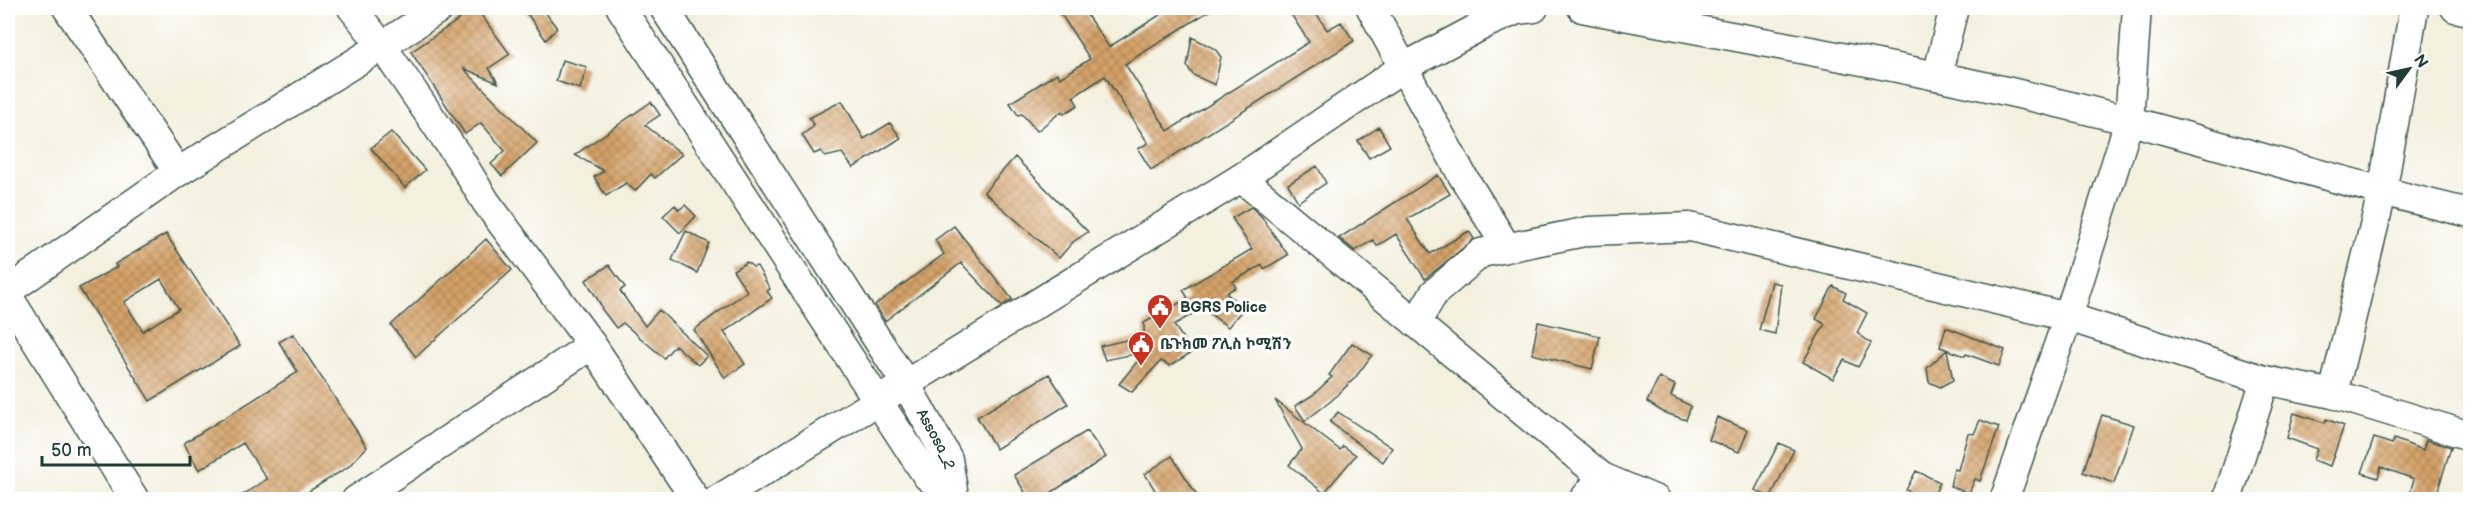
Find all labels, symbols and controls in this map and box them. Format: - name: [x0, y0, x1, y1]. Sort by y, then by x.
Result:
- north arrow: [2379, 39, 2439, 99]
- text: N: [2409, 51, 2432, 72]
- public building icon: BGRS Police: [1145, 292, 1175, 330]
- place label: BGRS Police: [1180, 298, 1267, 317]
- public building icon: ቤጉክመ ፖሊስ ኮሚሽን: [1126, 329, 1156, 367]
- place label: ቤጉክመ ፖሊስ ኮሚሽን: [1160, 335, 1292, 354]
- street label: Assosa_2: [912, 405, 959, 470]
- scale bar: [42, 429, 190, 467]
- text: 50 m: [51, 440, 92, 461]

